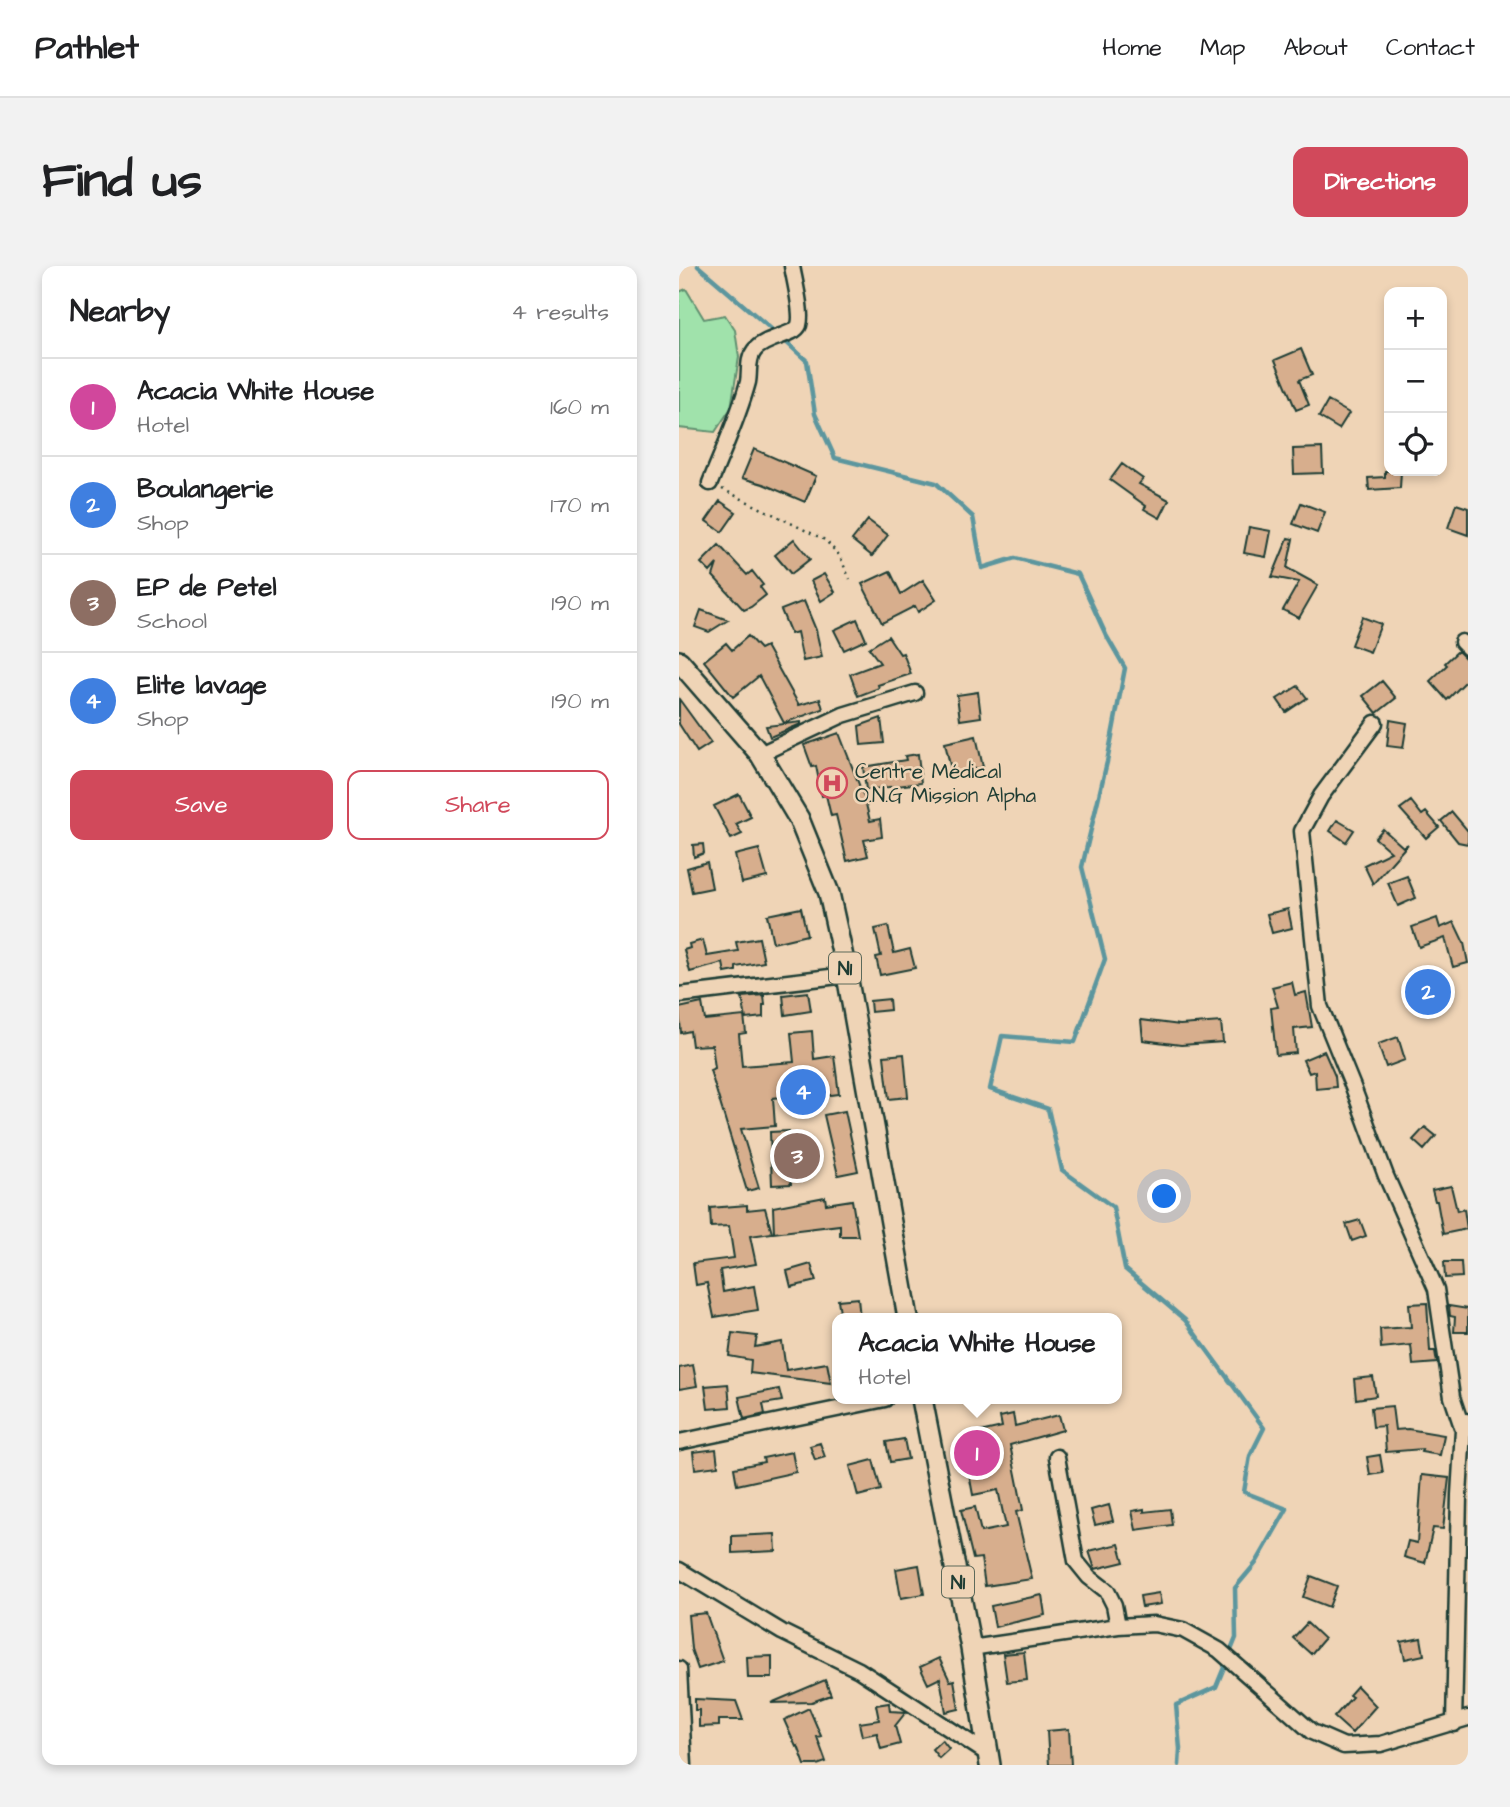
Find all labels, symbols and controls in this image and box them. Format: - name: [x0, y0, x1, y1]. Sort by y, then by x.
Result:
- text: Pathlet: [35, 25, 139, 71]
- text: Home: [1102, 31, 1162, 65]
- text: Map: [1200, 31, 1245, 65]
- text: About: [1283, 31, 1348, 65]
- text: Contact: [1386, 31, 1475, 65]
- button: Directions: [1293, 147, 1468, 217]
- text: Find us: [42, 148, 202, 216]
- map controls: [1384, 287, 1447, 476]
- button: +: [1384, 287, 1447, 350]
- text: Nearby: [70, 291, 170, 333]
- text: 4 results: [511, 296, 609, 328]
- button: −: [1384, 350, 1447, 413]
- text: Acacia White House: [137, 373, 374, 409]
- text: 1: [92, 391, 94, 423]
- text: 160 m: [550, 391, 609, 423]
- text: Hotel: [137, 409, 189, 441]
- button: locate: [1384, 413, 1447, 476]
- text: Boulangerie: [137, 471, 273, 507]
- text: 2: [86, 489, 100, 521]
- text: 170 m: [550, 489, 609, 521]
- text: Shop: [137, 507, 189, 539]
- text: EP de Petel: [137, 569, 277, 605]
- text: 3: [87, 587, 99, 619]
- text: 190 m: [551, 587, 609, 619]
- text: School: [137, 605, 207, 637]
- text: Elite lavage: [137, 667, 267, 703]
- text: 4: [85, 685, 101, 717]
- text: 190 m: [551, 685, 609, 717]
- text: Shop: [137, 703, 189, 735]
- place label: Centre Médical O.N.G Mission Alpha: [855, 757, 1036, 811]
- hospital icon: Centre Médical O.N.G Mission Alpha: [815, 766, 849, 800]
- button: Save: [70, 770, 333, 840]
- button: Share: [347, 770, 609, 840]
- road number: N1: [829, 953, 861, 984]
- pin: 2: [1405, 966, 1451, 1018]
- pin: 4: [780, 1066, 826, 1118]
- pin: 3: [774, 1130, 820, 1182]
- your location: [1147, 1179, 1181, 1213]
- popup: [832, 1313, 1122, 1404]
- text: Acacia White House: [858, 1325, 1096, 1361]
- text: Hotel: [858, 1361, 911, 1393]
- pin: 1: [954, 1427, 1000, 1479]
- road number: N1: [942, 1566, 974, 1598]

